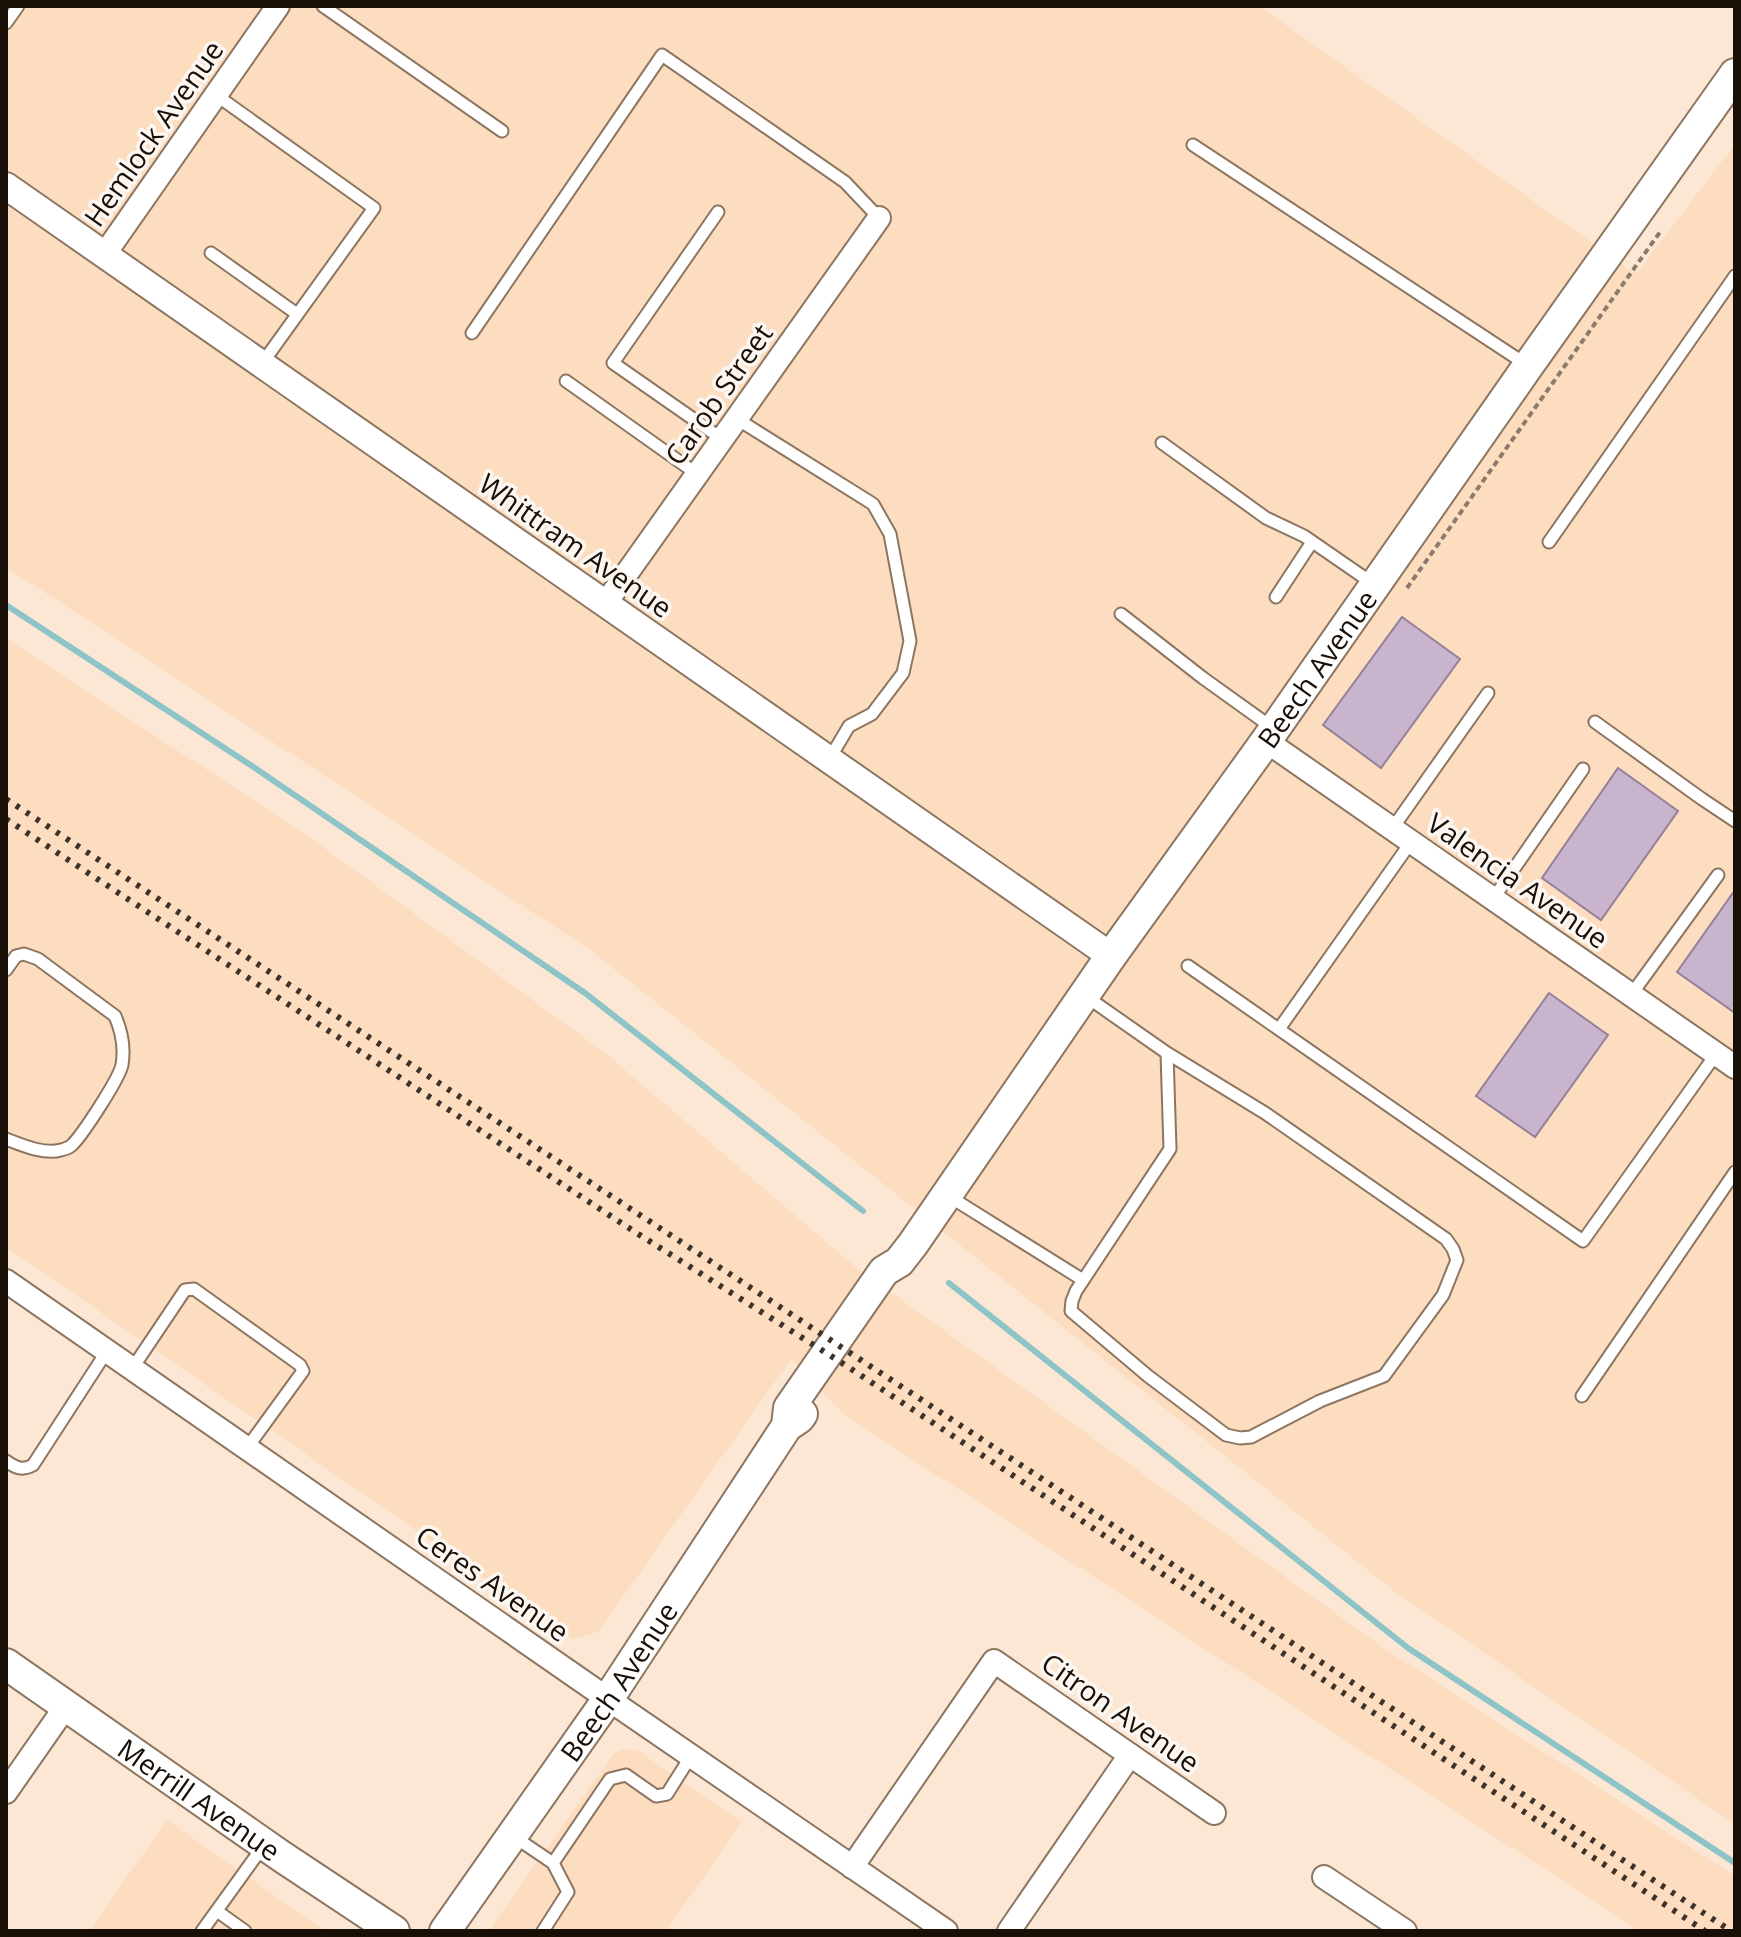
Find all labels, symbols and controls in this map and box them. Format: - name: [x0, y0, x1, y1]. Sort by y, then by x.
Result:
- street label: Hemlock Avenue: [75, 32, 231, 234]
- street label: Carob Street: [655, 316, 781, 472]
- street label: Whittram Avenue: [472, 464, 680, 626]
- street label: Beech Avenue: [1248, 582, 1385, 755]
- street label: Valencia Avenue: [1420, 803, 1616, 957]
- street label: Ceres Avenue: [409, 1516, 577, 1650]
- street label: Beech Avenue: [551, 1594, 686, 1769]
- street label: Citron Avenue: [1034, 1643, 1208, 1781]
- street label: Merrill Avenue: [111, 1729, 288, 1869]

